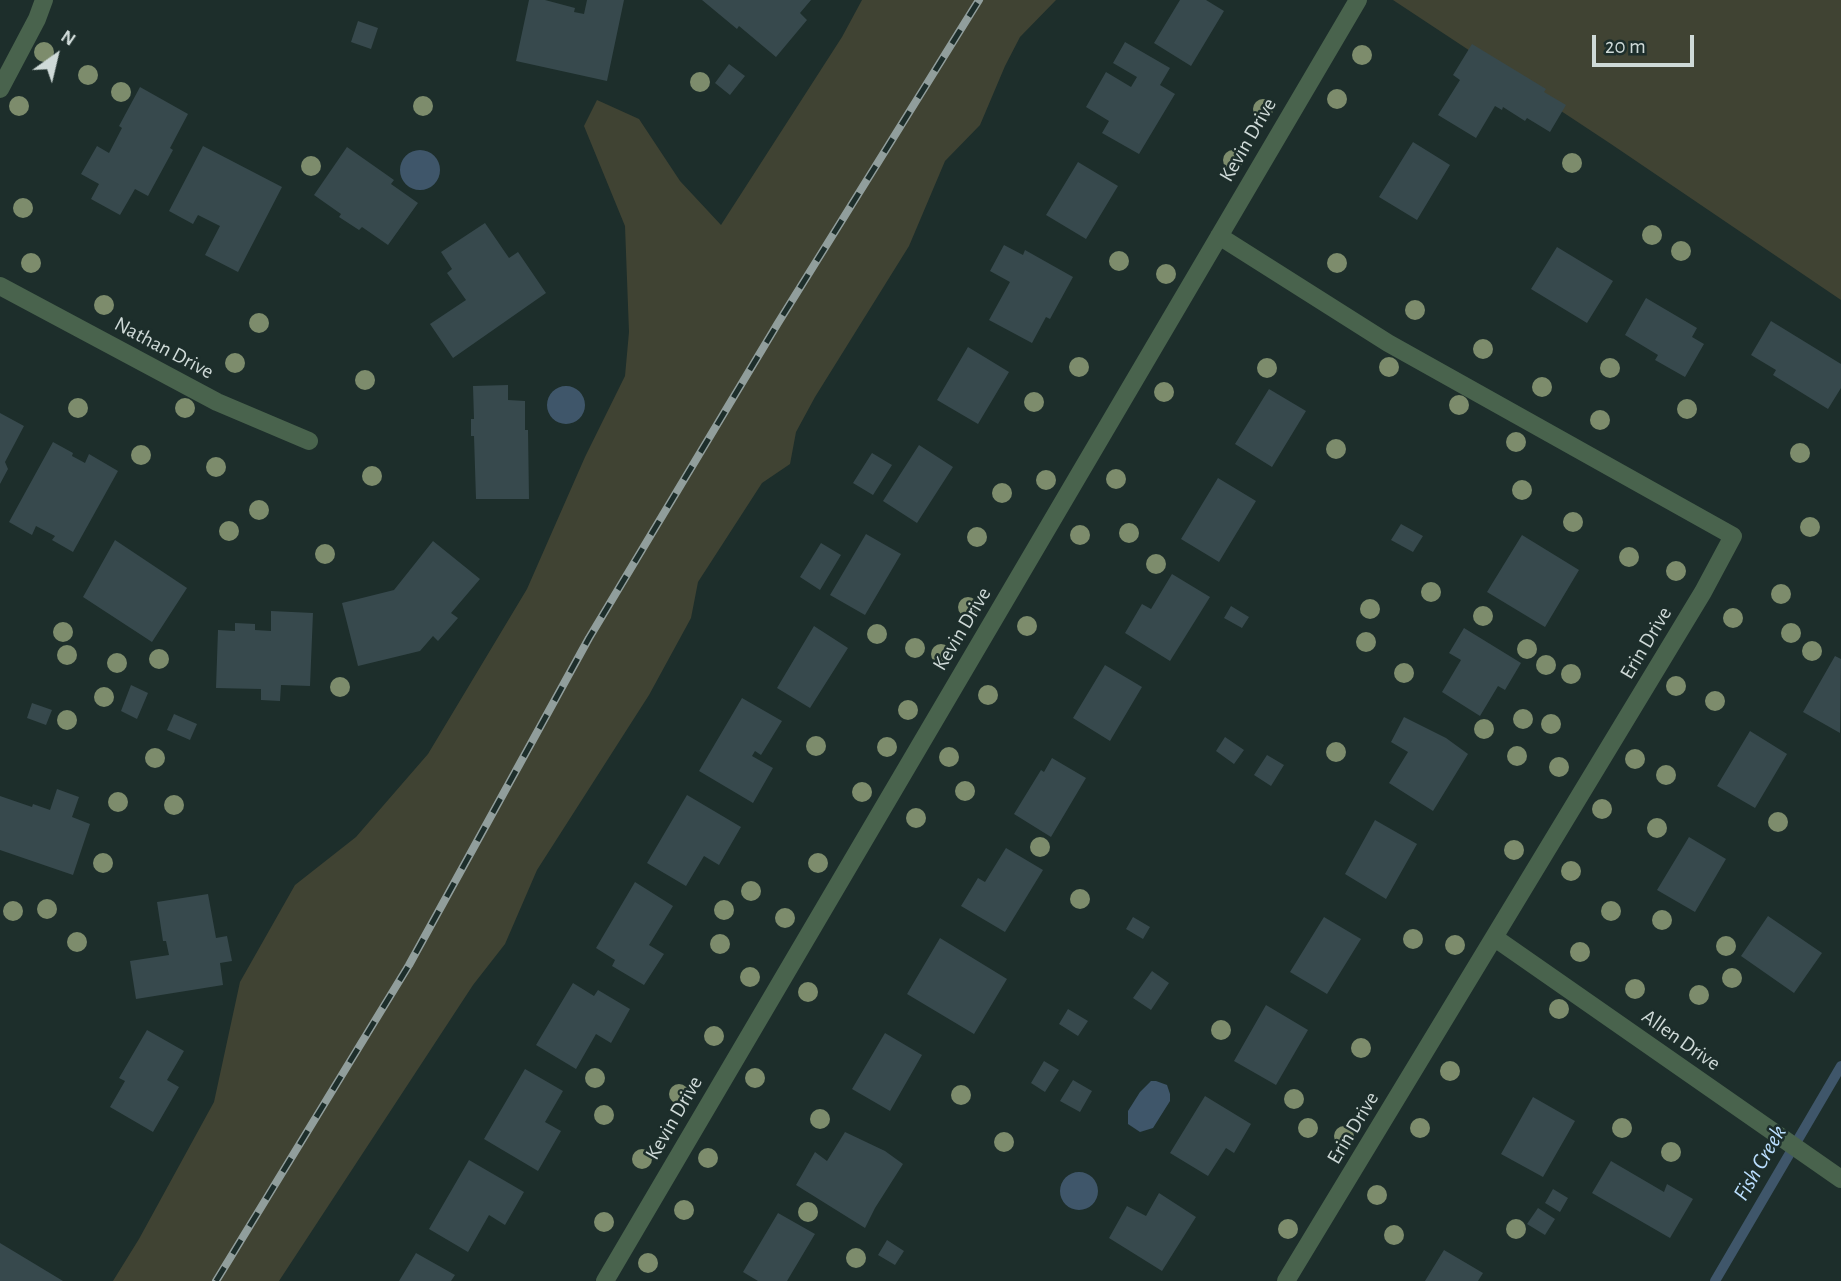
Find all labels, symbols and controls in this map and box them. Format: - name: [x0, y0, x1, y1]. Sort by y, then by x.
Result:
- north arrow: [21, 21, 91, 91]
- scale bar: [1596, 21, 1698, 65]
- text: N: [57, 27, 79, 50]
- text: 20 m: [1605, 36, 1646, 57]
- street label: Kevin Drive: [1214, 94, 1282, 186]
- street label: Nathan Drive: [110, 311, 218, 385]
- street label: Kevin Drive: [927, 583, 997, 675]
- street label: Erin Drive: [1615, 602, 1677, 684]
- street label: Allen Drive: [1637, 1004, 1725, 1076]
- street label: Kevin Drive: [640, 1072, 708, 1164]
- street label: Erin Drive: [1322, 1087, 1384, 1169]
- water label: Fish Creek: [1727, 1120, 1793, 1206]

